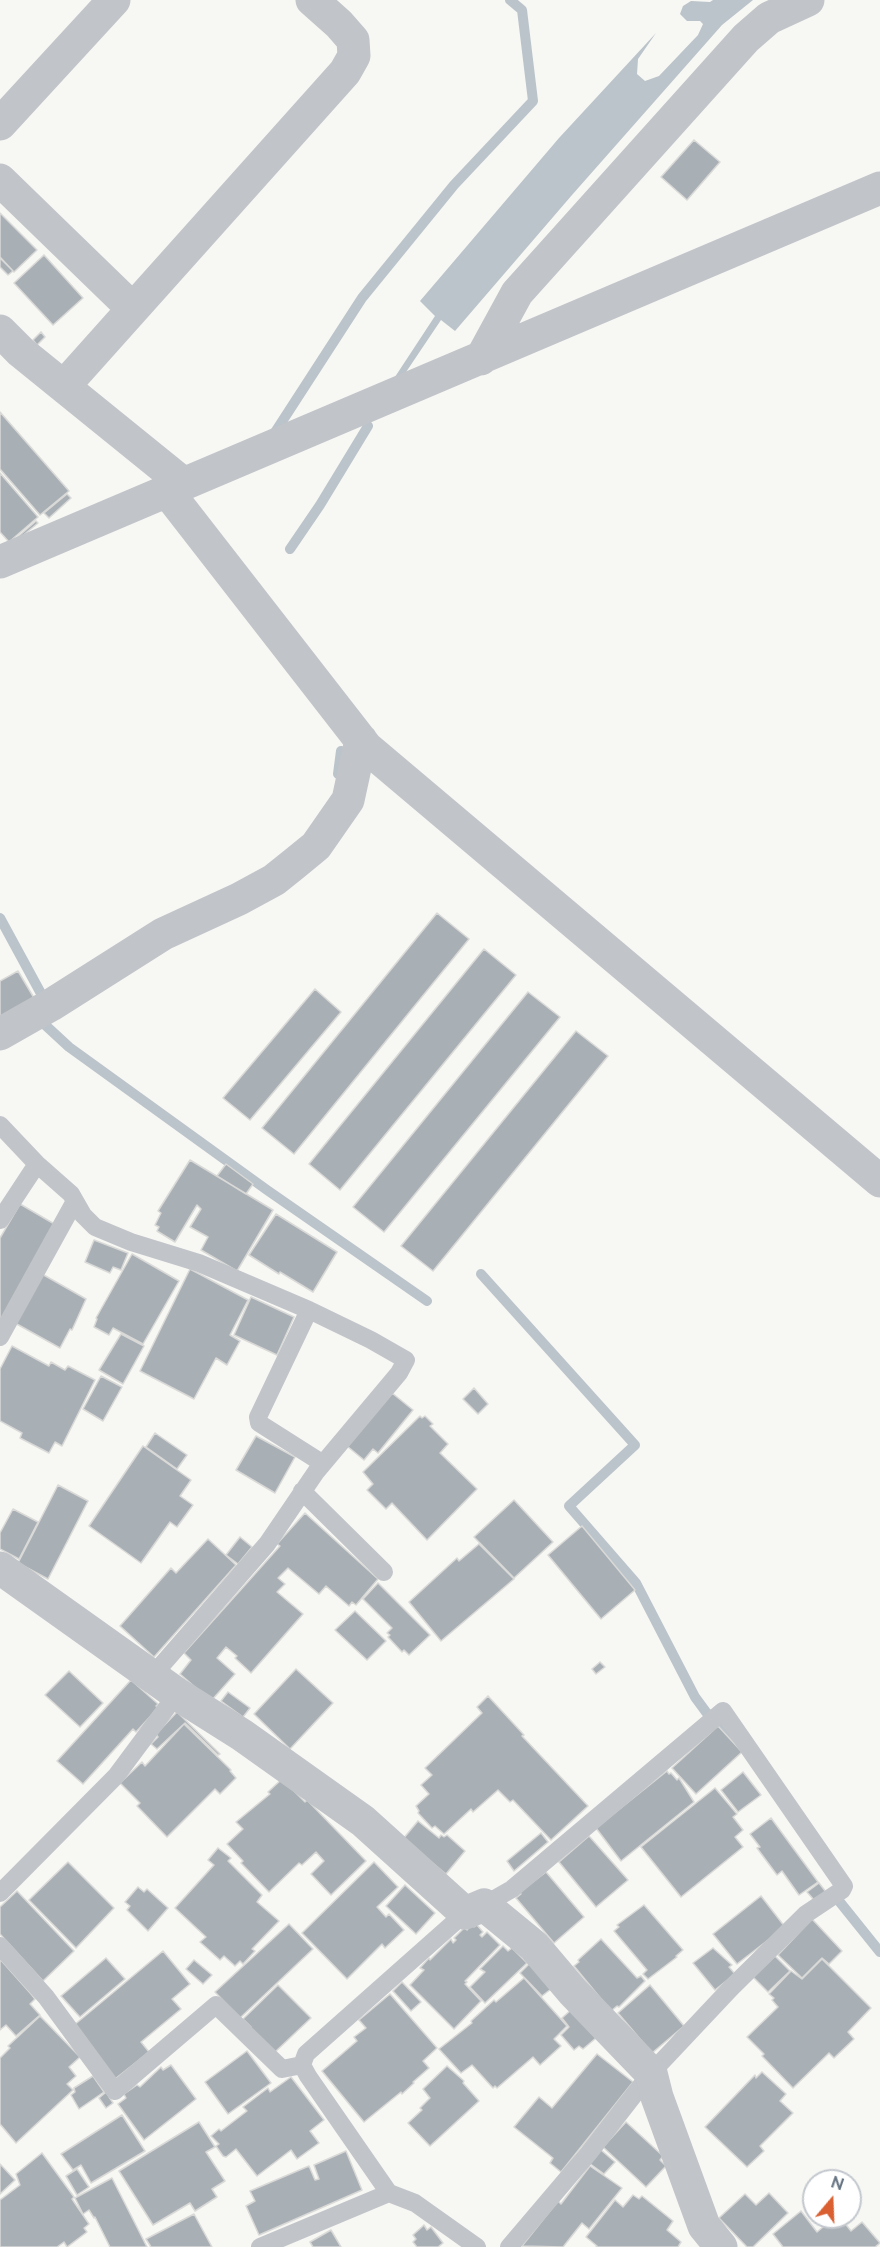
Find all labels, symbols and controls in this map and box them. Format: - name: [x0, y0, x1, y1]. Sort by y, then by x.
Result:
- north arrow: [802, 2169, 862, 2229]
- text: N: [829, 2172, 846, 2194]

